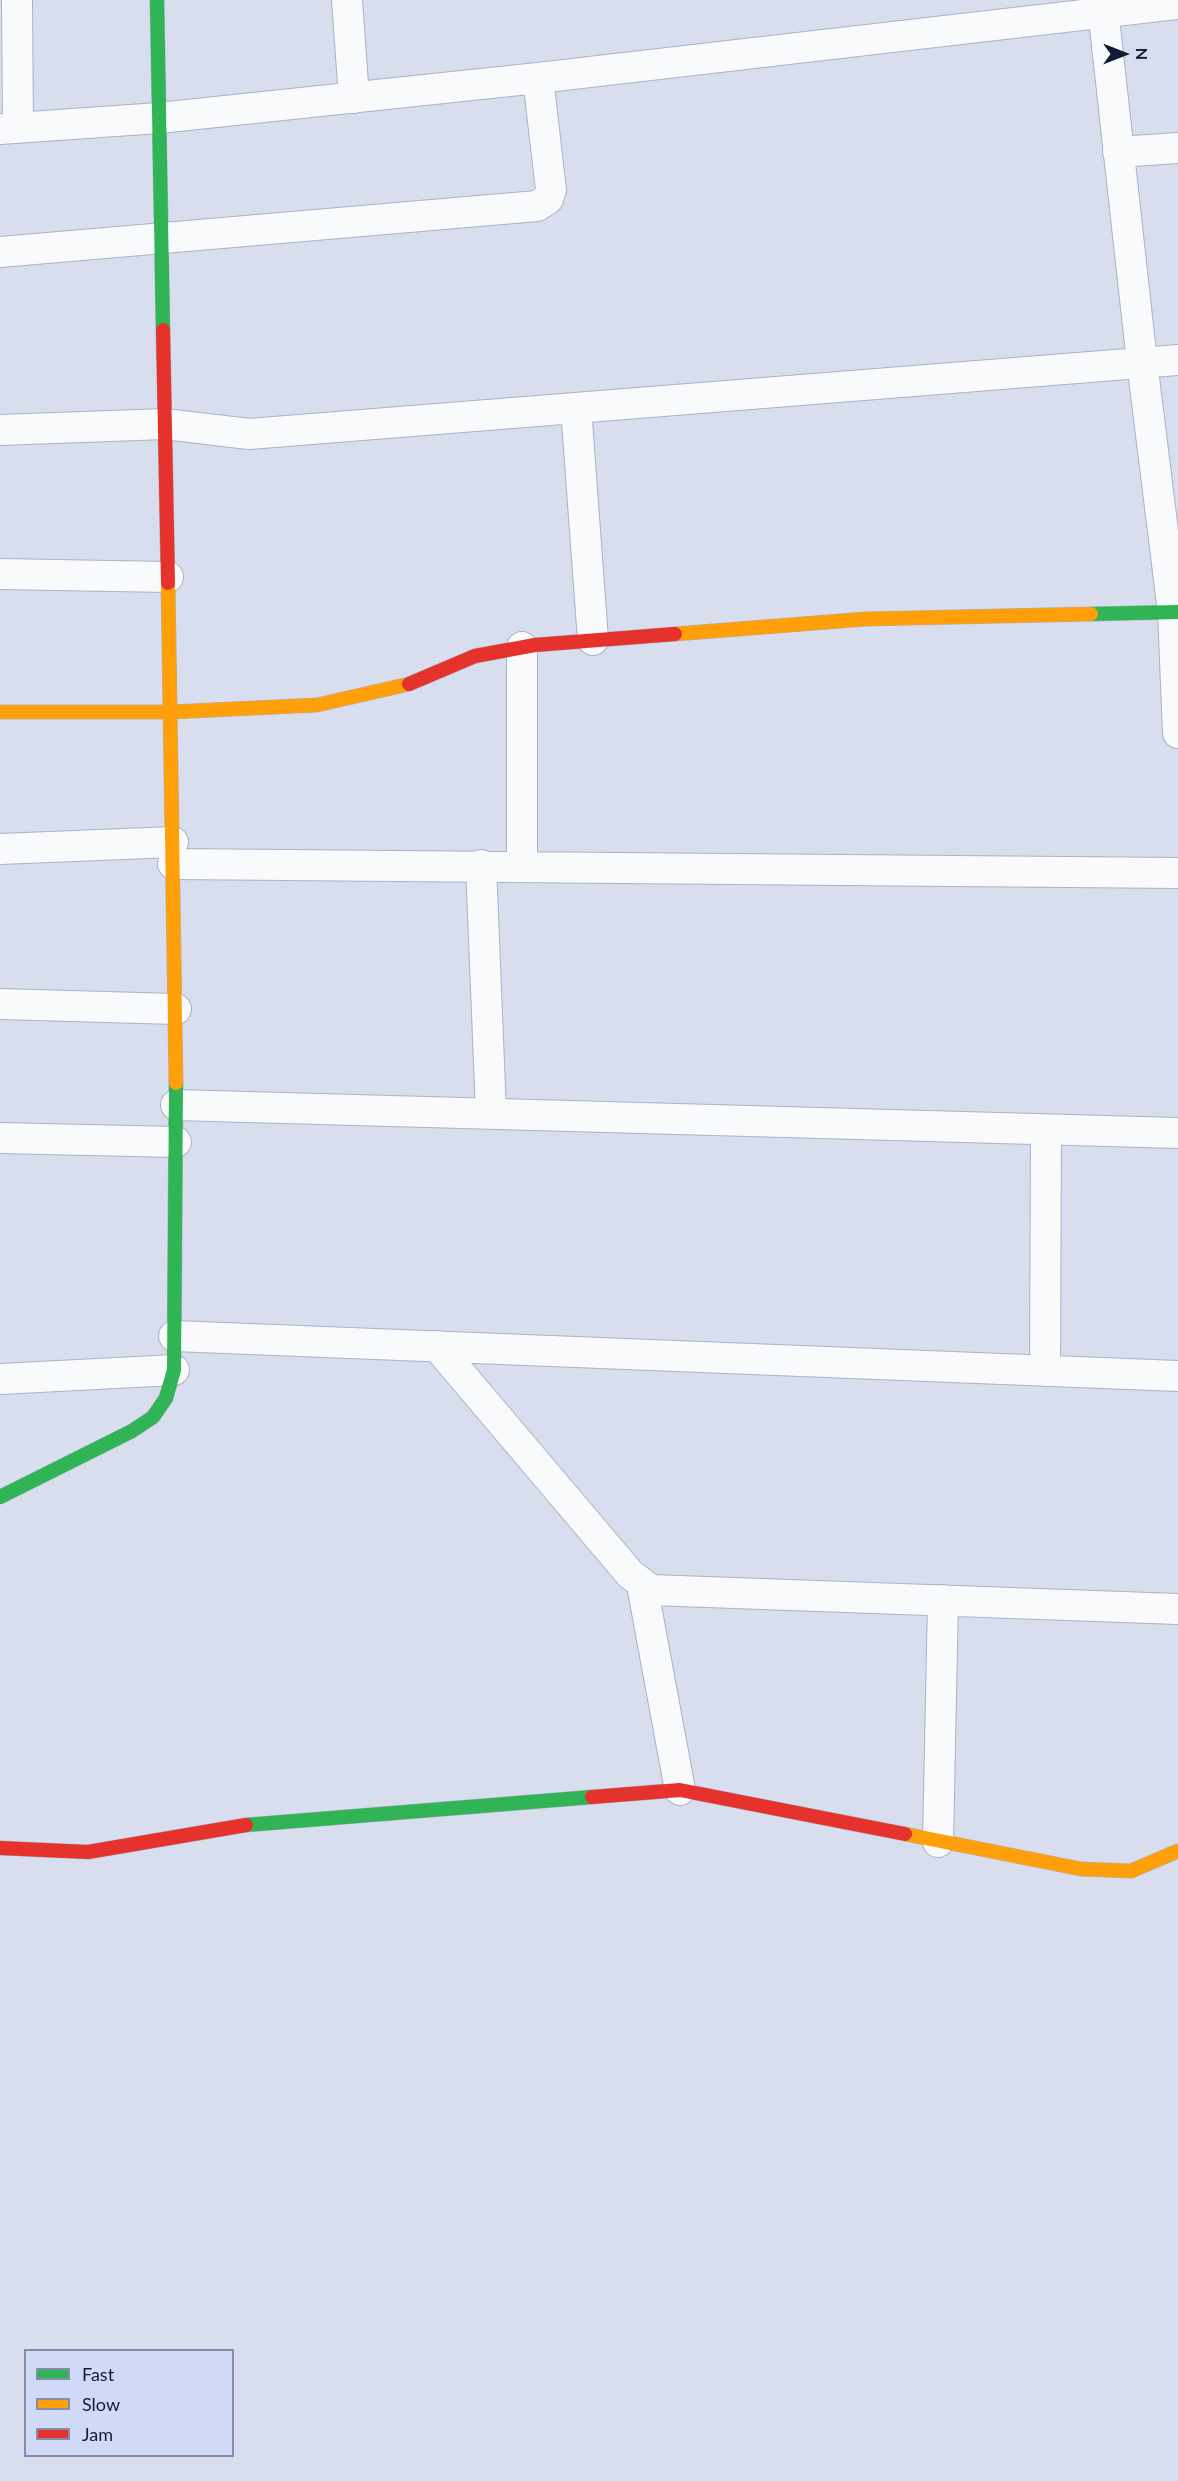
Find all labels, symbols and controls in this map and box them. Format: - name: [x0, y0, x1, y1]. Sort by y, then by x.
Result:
- north arrow: [1094, 24, 1154, 84]
- text: N: [1133, 48, 1152, 60]
- legend: [24, 2349, 234, 2457]
- text: Fast: [82, 2363, 114, 2385]
- text: Slow: [82, 2393, 120, 2415]
- text: Jam: [82, 2423, 113, 2445]

